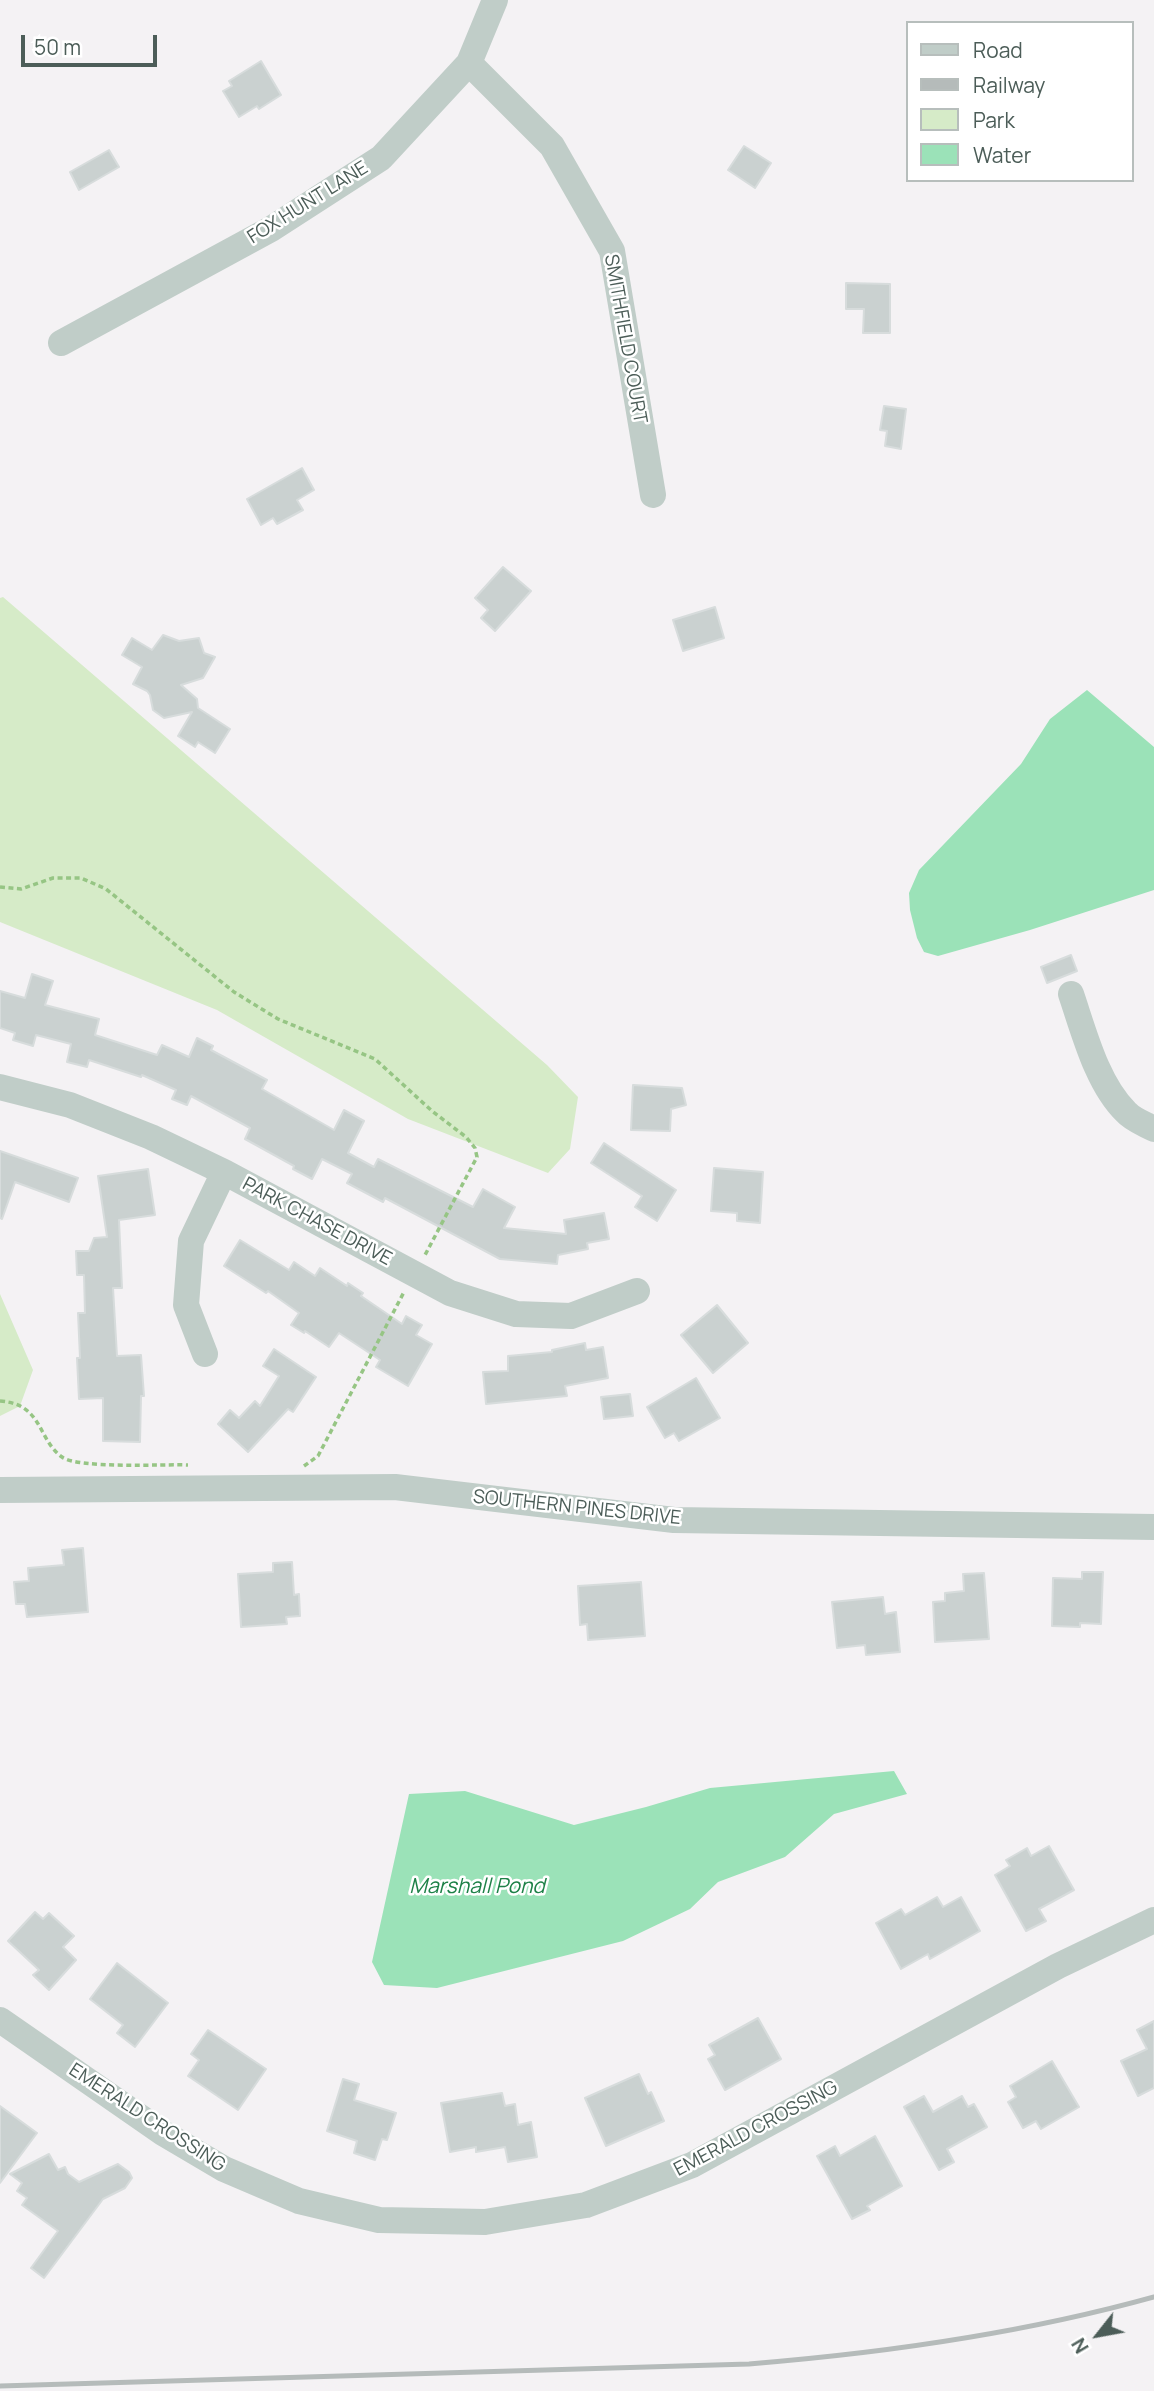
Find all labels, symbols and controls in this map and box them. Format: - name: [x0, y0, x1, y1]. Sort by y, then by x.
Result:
- scale bar: [24, 21, 161, 65]
- legend: [906, 21, 1133, 182]
- text: 50 m: [34, 33, 81, 61]
- text: Road: [973, 36, 1023, 64]
- text: Railway: [973, 71, 1045, 99]
- text: Park: [973, 106, 1015, 134]
- text: Water: [973, 141, 1031, 169]
- street label: FOX HUNT LANE: [244, 157, 372, 249]
- street label: SMITHFIELD COURT: [599, 253, 651, 425]
- street label: PARK CHASE DRIVE: [239, 1173, 395, 1271]
- street label: SOUTHERN PINES DRIVE: [472, 1486, 682, 1530]
- water label: Marshall Pond: [409, 1874, 545, 1900]
- street label: EMERALD CROSSING: [65, 2059, 229, 2177]
- street label: EMERALD CROSSING: [670, 2076, 842, 2182]
- north arrow: [1063, 2300, 1133, 2370]
- text: N: [1065, 2333, 1095, 2358]

